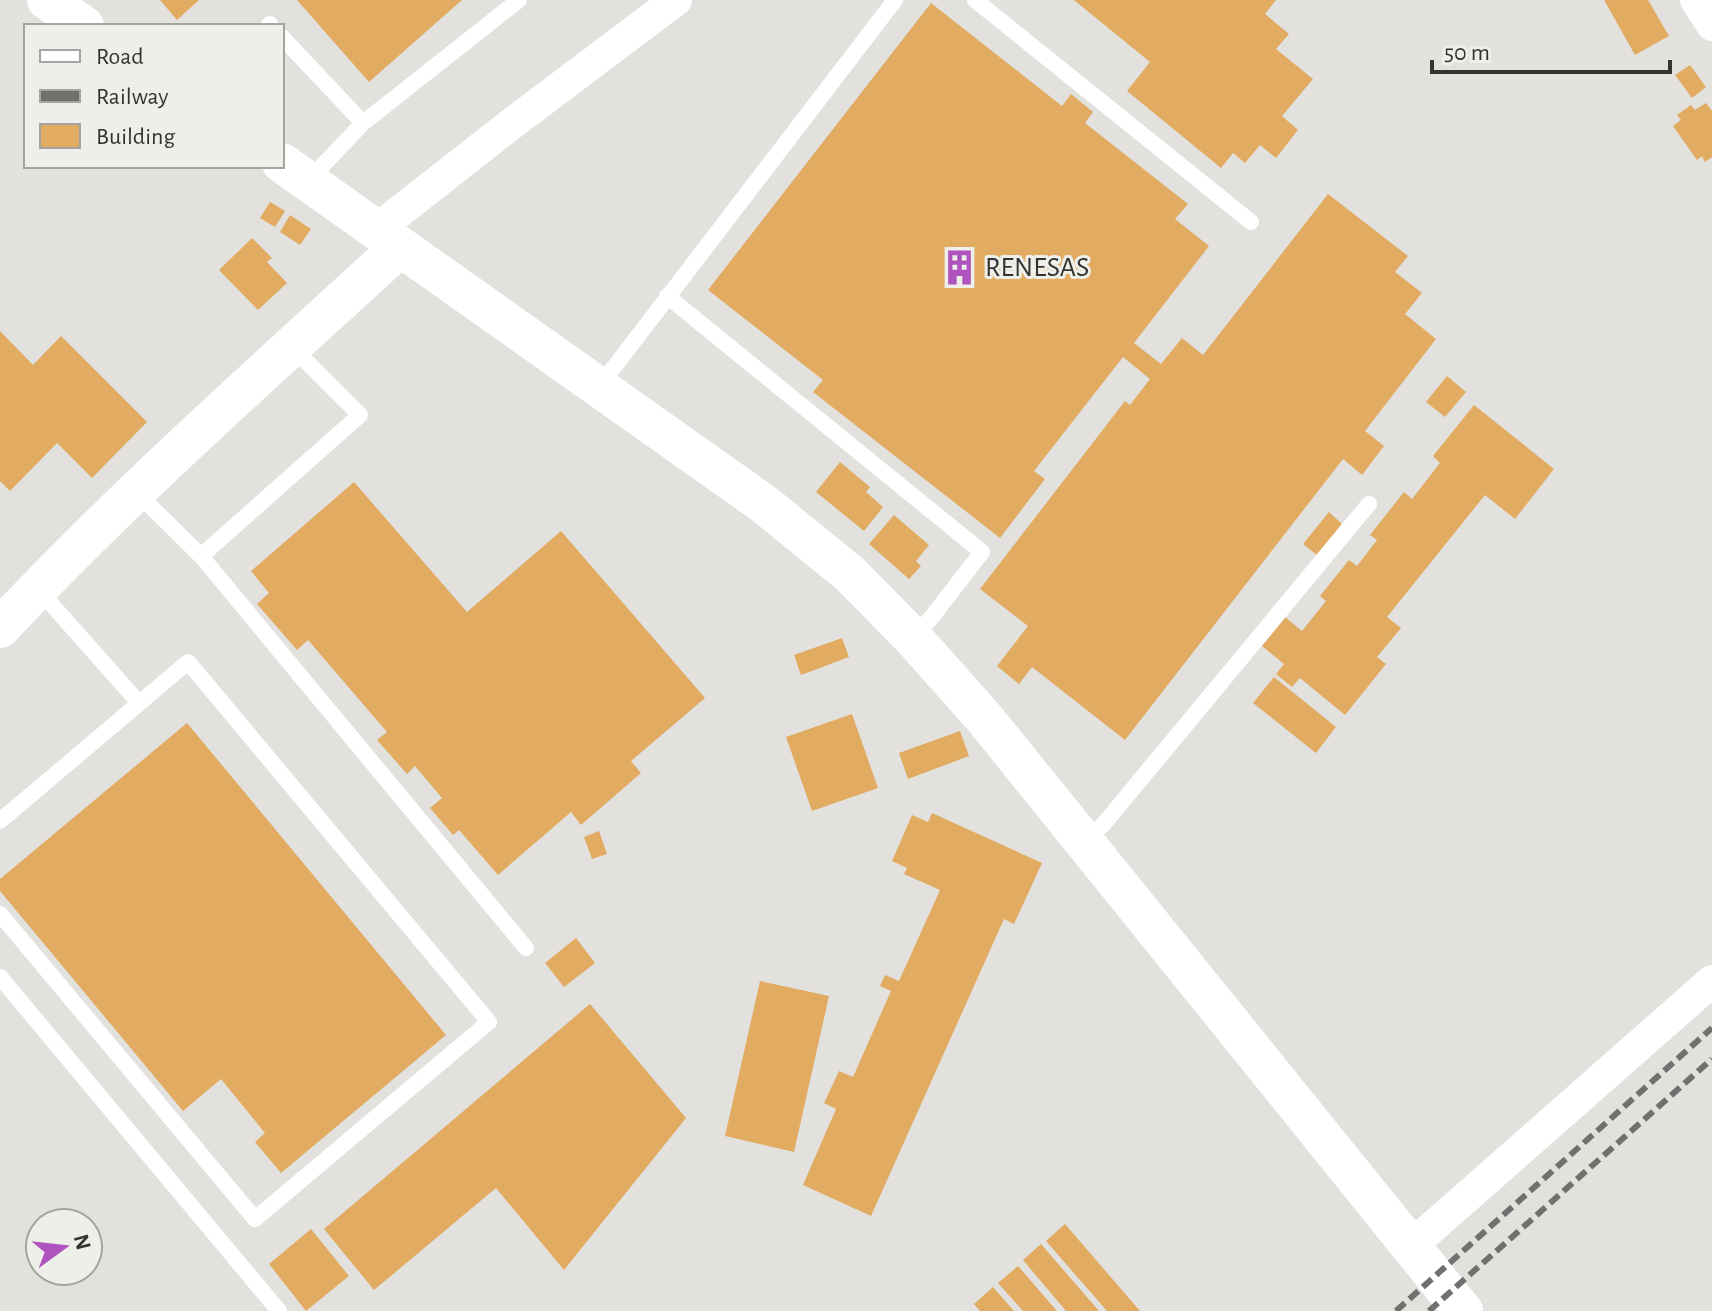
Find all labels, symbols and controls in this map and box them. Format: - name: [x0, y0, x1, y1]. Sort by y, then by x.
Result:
- legend: [24, 24, 284, 168]
- scale bar: [1432, 24, 1670, 74]
- text: 50 m: [1444, 41, 1490, 65]
- text: Road: [96, 45, 144, 69]
- text: Railway: [96, 85, 168, 109]
- text: Building: [96, 125, 175, 149]
- building icon: RENESAS: [940, 249, 978, 287]
- place label: RENESAS: [985, 254, 1089, 282]
- north arrow: [24, 1207, 104, 1287]
- text: N: [70, 1232, 95, 1252]

